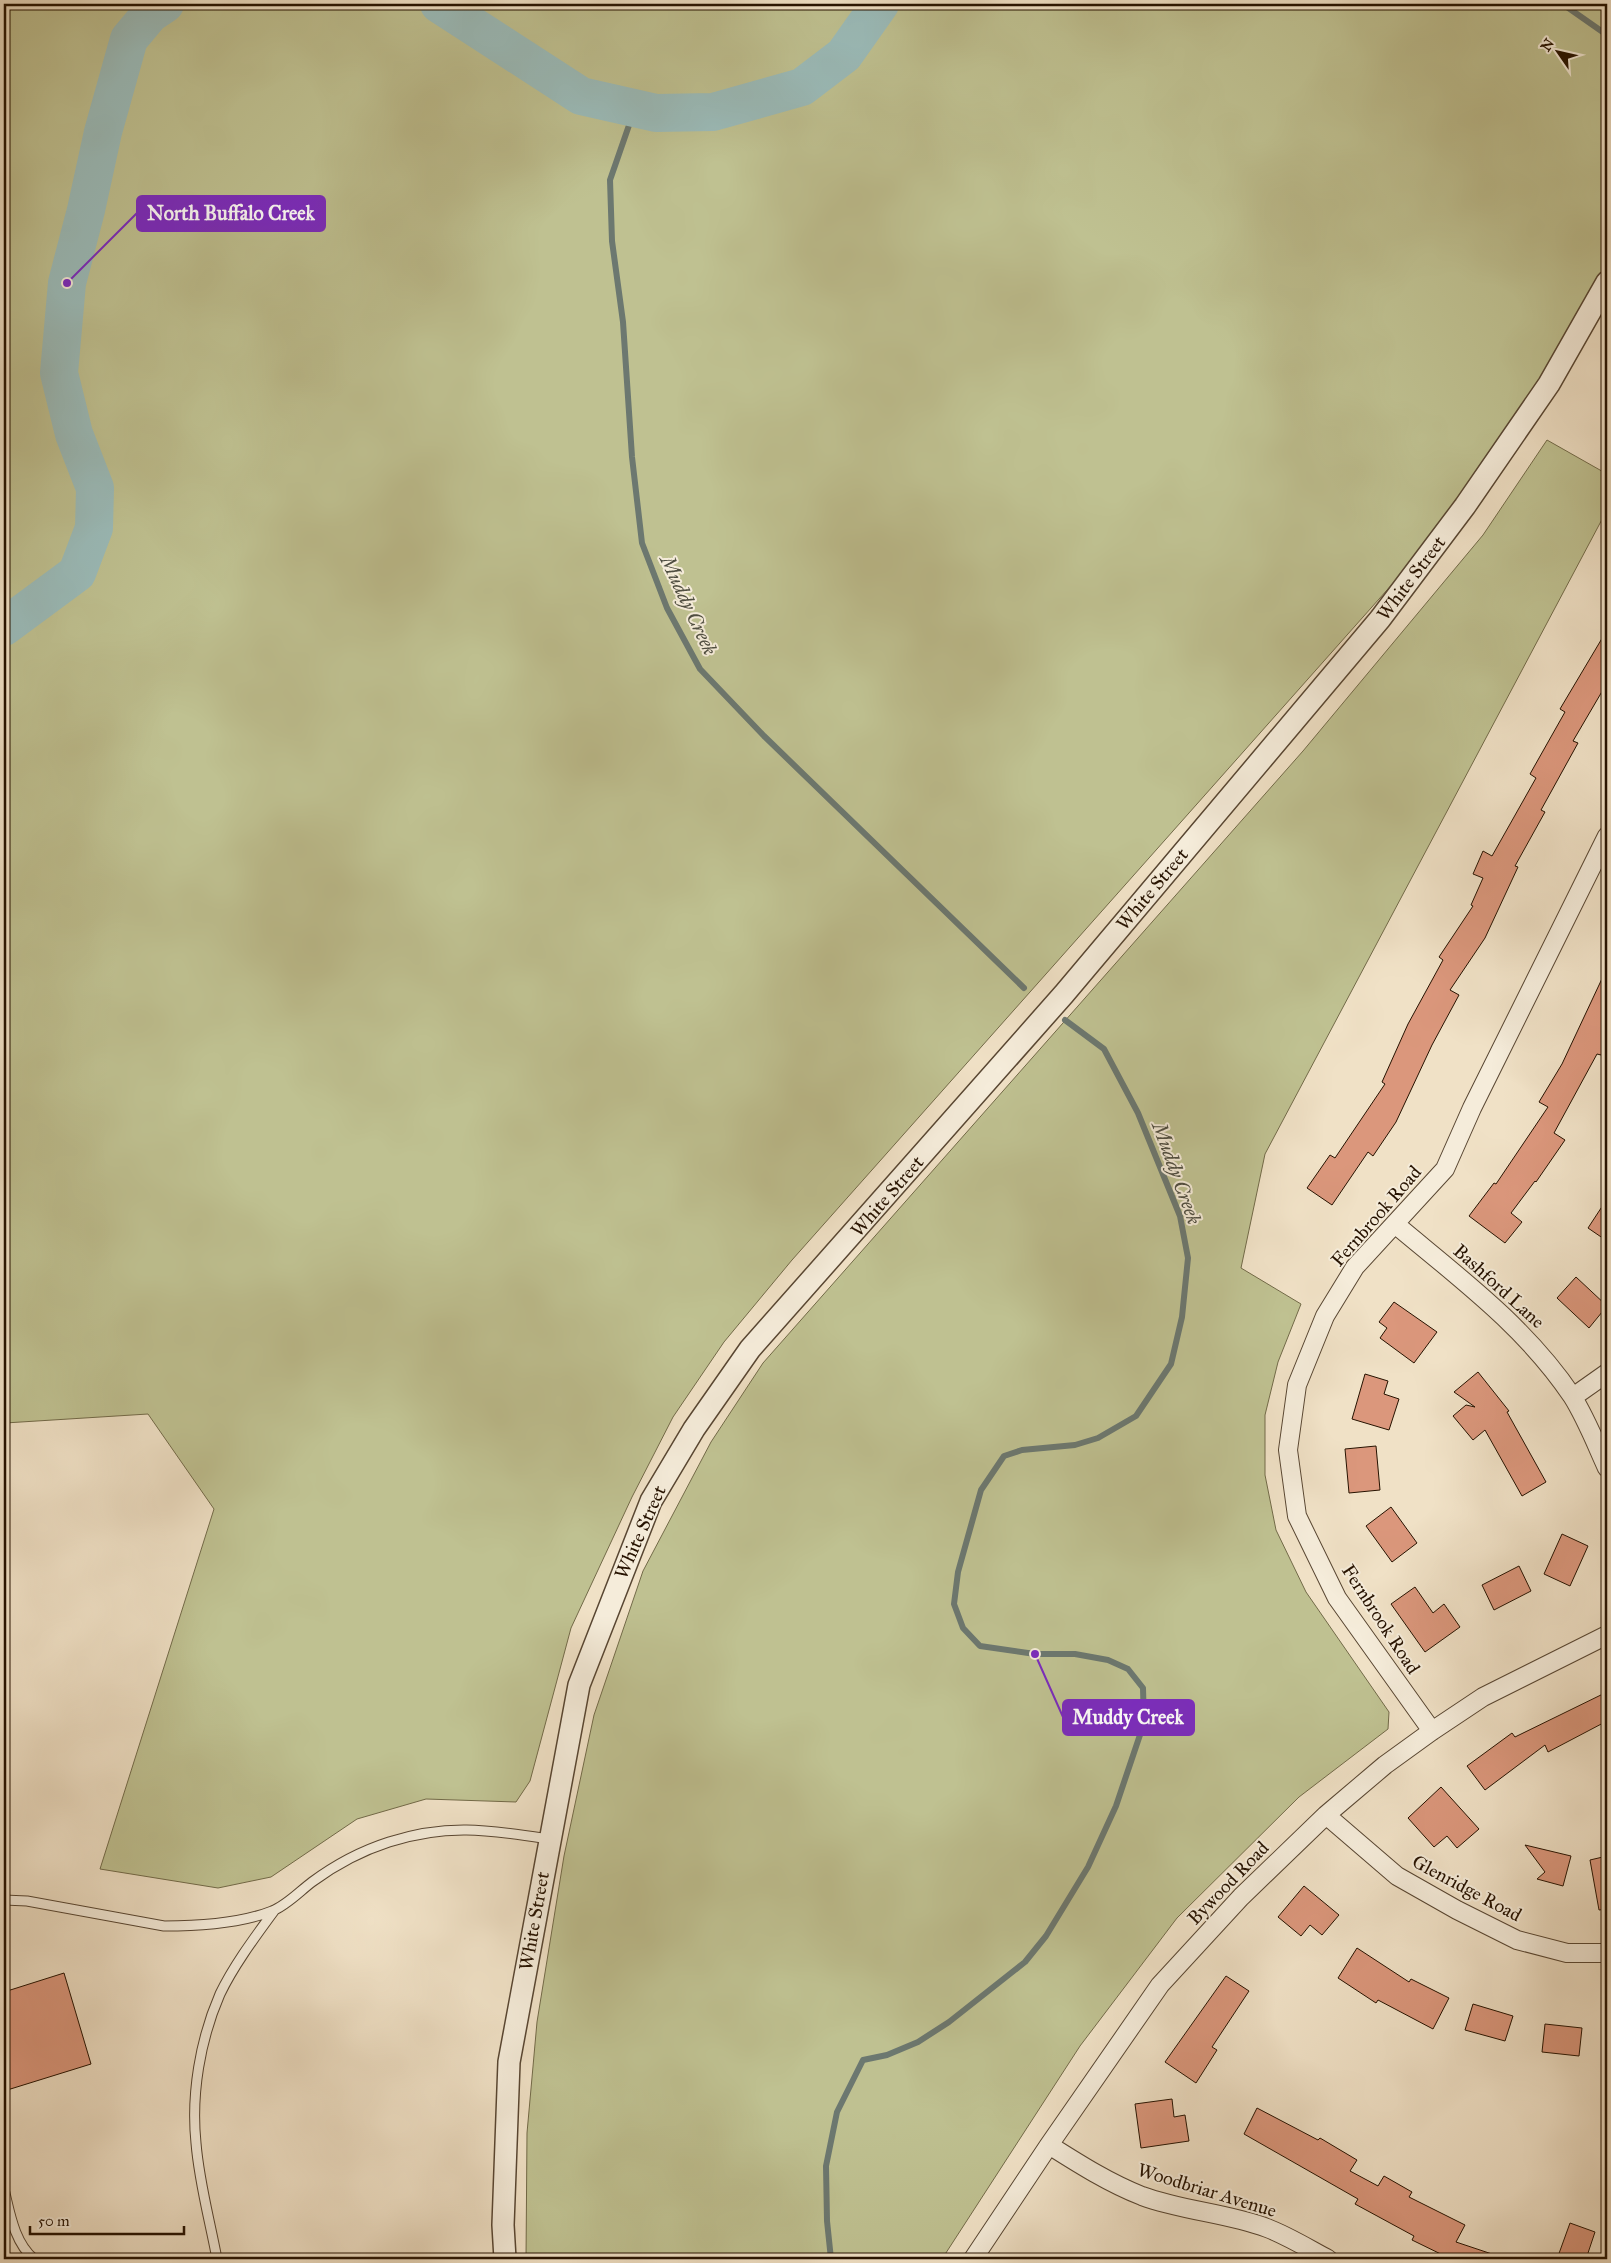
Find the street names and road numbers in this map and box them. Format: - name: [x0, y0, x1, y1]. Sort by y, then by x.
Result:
- street label: White Street: [1372, 531, 1450, 625]
- street label: White Street: [1111, 843, 1193, 935]
- street label: White Street: [846, 1151, 929, 1241]
- street label: Fernbrook Road: [1326, 1161, 1426, 1271]
- street label: Bashford Lane: [1449, 1239, 1549, 1333]
- street label: White Street: [609, 1481, 671, 1582]
- street label: Fernbrook Road: [1337, 1560, 1425, 1679]
- street label: Bywood Road: [1182, 1836, 1274, 1930]
- street label: Glenridge Road: [1408, 1850, 1526, 1927]
- street label: White Street: [514, 1870, 554, 1972]
- street label: Woodbriar Avenue: [1135, 2158, 1279, 2222]

